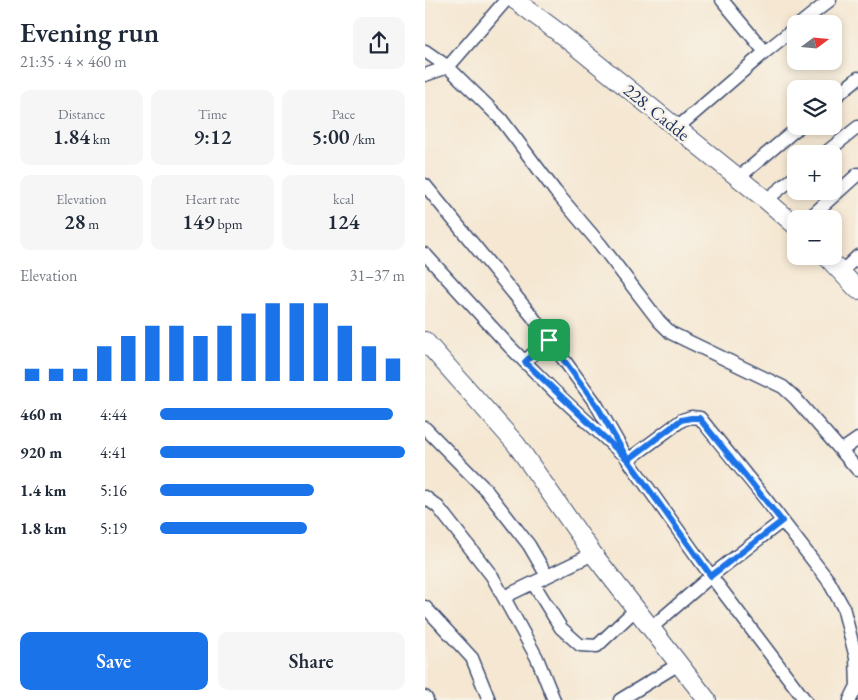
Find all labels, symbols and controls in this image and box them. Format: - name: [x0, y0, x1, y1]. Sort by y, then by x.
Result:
- text: Evening run: [20, 14, 159, 50]
- north arrow: [787, 15, 843, 70]
- map controls: [787, 15, 842, 265]
- button: share: [353, 17, 405, 69]
- text: 21:35 · 4 × 460 m: [20, 51, 127, 72]
- street label: 228. Cadde: [619, 78, 695, 146]
- button: layers: [787, 80, 842, 135]
- text: Distance: [58, 105, 105, 123]
- text: Time: [198, 105, 227, 123]
- text: Pace: [332, 105, 355, 123]
- text: 1.84: [53, 123, 90, 150]
- text: 9:12: [193, 123, 232, 150]
- text: 5:00: [312, 123, 350, 150]
- text: km: [90, 130, 110, 148]
- text: /km: [350, 130, 375, 148]
- button: +: [787, 145, 842, 200]
- text: Elevation: [56, 190, 107, 208]
- text: Heart rate: [185, 190, 240, 208]
- text: kcal: [333, 190, 354, 208]
- text: 28: [64, 208, 85, 235]
- text: 149: [182, 208, 215, 235]
- text: 124: [327, 208, 360, 235]
- button: −: [787, 210, 842, 265]
- text: m: [85, 215, 99, 233]
- text: bpm: [215, 215, 243, 233]
- text: Elevation: [20, 265, 78, 286]
- text: 31–37 m: [350, 265, 405, 286]
- pin: [528, 319, 570, 361]
- icon: arrive: [535, 326, 563, 354]
- text: 460 m: [20, 404, 62, 425]
- text: 4:44: [100, 404, 127, 425]
- text: 920 m: [20, 442, 62, 463]
- text: 4:41: [100, 442, 127, 463]
- text: 1.4 km: [20, 480, 66, 501]
- text: 5:16: [100, 480, 127, 501]
- text: 1.8 km: [20, 518, 66, 539]
- text: 5:19: [100, 518, 127, 539]
- button: Save: [20, 632, 208, 690]
- button: Share: [218, 632, 405, 690]

